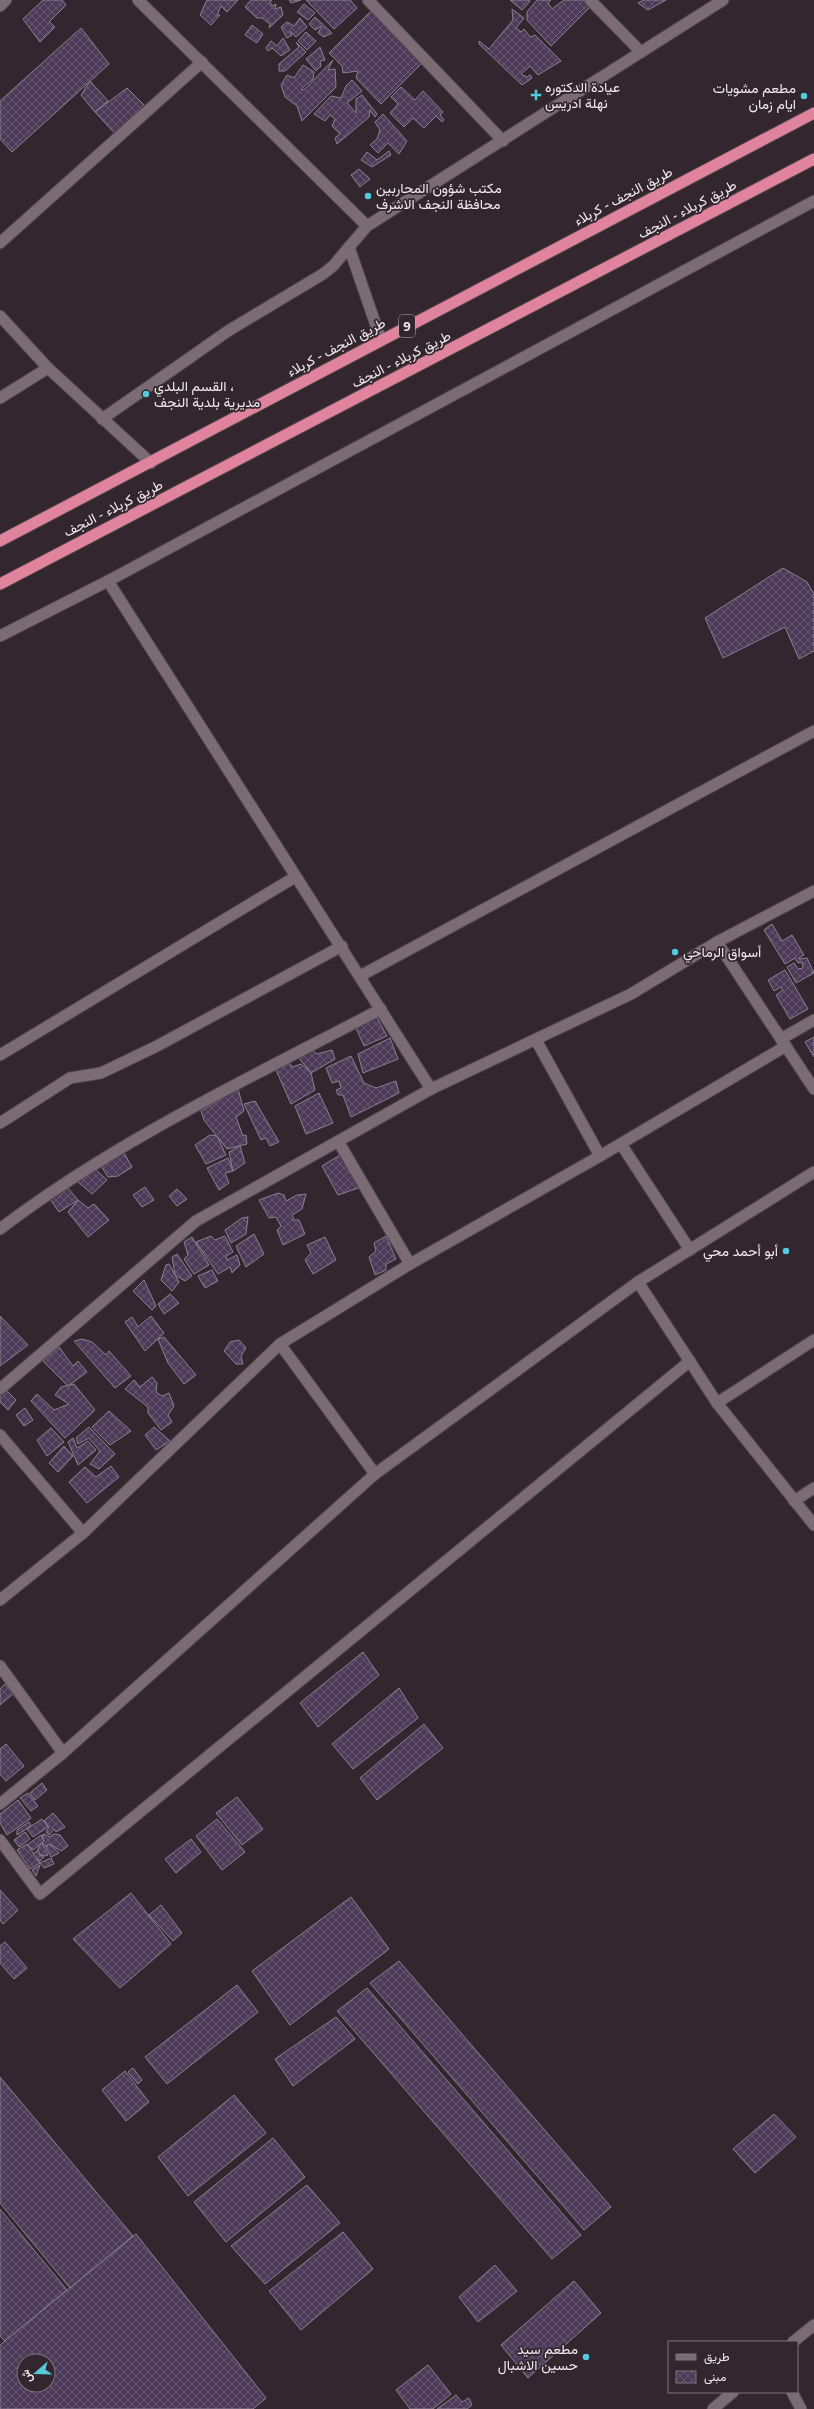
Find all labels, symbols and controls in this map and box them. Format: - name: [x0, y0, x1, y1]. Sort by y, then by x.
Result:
- place label: عيادة الدكتوره نهلة ادريس: [545, 77, 620, 112]
- place label: مطعم مشويات ايام زمان: [713, 78, 796, 113]
- marker: عيادة الدكتوره نهلة ادريس: [530, 89, 542, 101]
- marker: مطعم مشويات ايام زمان: [799, 91, 809, 101]
- street label: طريق النجف - کربلاء: [570, 162, 675, 230]
- street label: طريق کربلاء - النجف: [634, 175, 739, 243]
- place label: مكتب شؤون المحاربين محافظة النجف الاشرف: [376, 178, 502, 213]
- marker: مكتب شؤون المحاربين محافظة النجف الاشرف: [363, 191, 373, 201]
- street label: طريق النجف - کربلاء: [283, 313, 388, 381]
- road number: 9: [399, 315, 415, 337]
- street label: طريق کربلاء - النجف: [348, 325, 454, 392]
- place label: القسم البلدي ، مديرية بلدية النجف: [154, 376, 260, 411]
- marker: القسم البلدي ، مديرية بلدية النجف: [141, 389, 151, 399]
- street label: طريق کربلاء - النجف: [60, 474, 166, 541]
- place label: أسواق الرماحي: [683, 942, 761, 964]
- marker: أسواق الرماحي: [670, 947, 680, 957]
- place label: أبو أحمد محي: [703, 1241, 778, 1263]
- marker: أبو أحمد محي: [781, 1246, 791, 1256]
- place label: مطعم سيد حسين الاشبال: [498, 2339, 578, 2375]
- legend: [668, 2341, 798, 2393]
- text: طريق: [704, 2348, 730, 2365]
- marker: مطعم سيد حسين الاشبال: [581, 2352, 591, 2362]
- north arrow: [16, 2353, 56, 2393]
- text: ش: [17, 2368, 35, 2385]
- text: مبنى: [704, 2368, 726, 2385]

